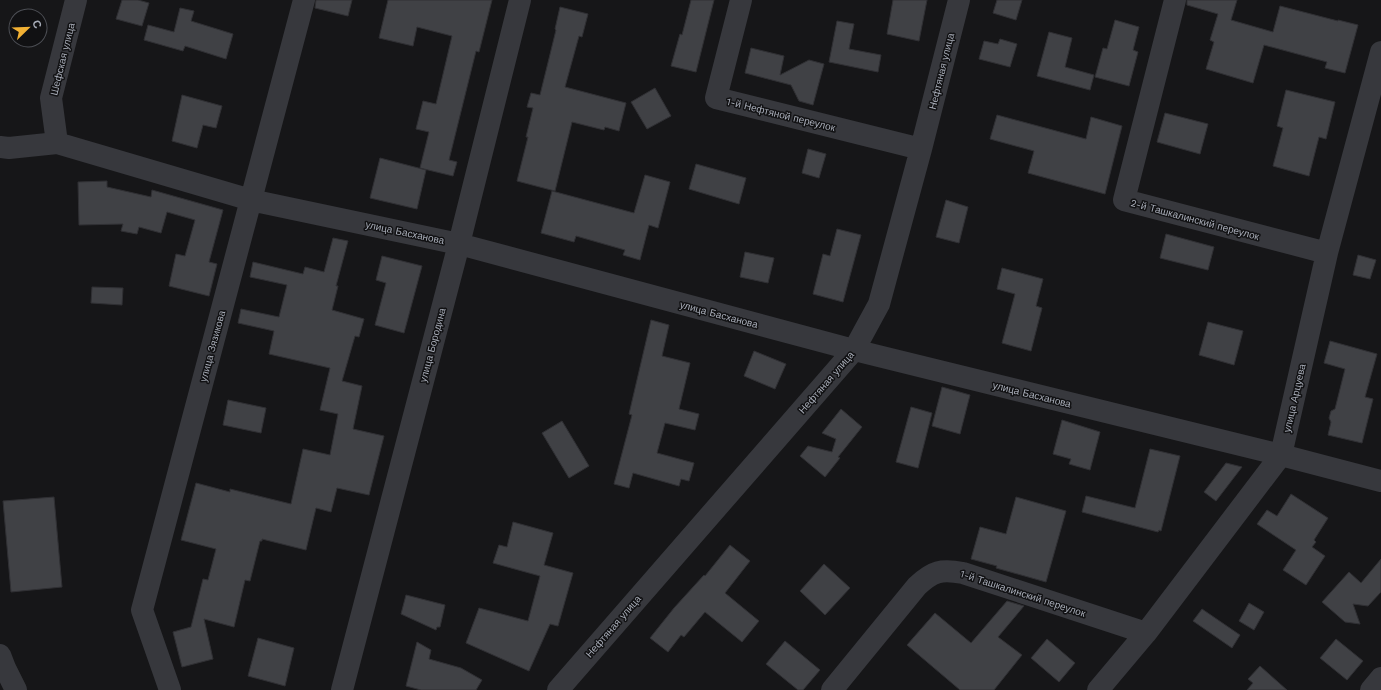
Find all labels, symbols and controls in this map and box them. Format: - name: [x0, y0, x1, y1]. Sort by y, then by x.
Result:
- north arrow: [8, 8, 48, 48]
- text: С: [29, 18, 44, 31]
- street label: Шефская улица: [48, 21, 77, 97]
- street label: Нефтяная улица: [927, 31, 956, 110]
- street label: 1-й Нефтяной переулок: [725, 96, 837, 133]
- street label: 2-й Ташкалинский переулок: [1129, 197, 1261, 242]
- street label: улица Басханова: [364, 219, 446, 246]
- street label: улица Басханова: [679, 299, 760, 330]
- street label: улица Бородина: [417, 306, 448, 383]
- street label: улица Зязикова: [198, 309, 227, 383]
- street label: Нефтяная улица: [797, 349, 856, 415]
- street label: улица Арцуева: [1281, 362, 1308, 433]
- street label: улица Басханова: [992, 379, 1073, 410]
- street label: 1-й Ташкалинский переулок: [959, 568, 1087, 619]
- street label: Нефтяная улица: [584, 593, 643, 659]

